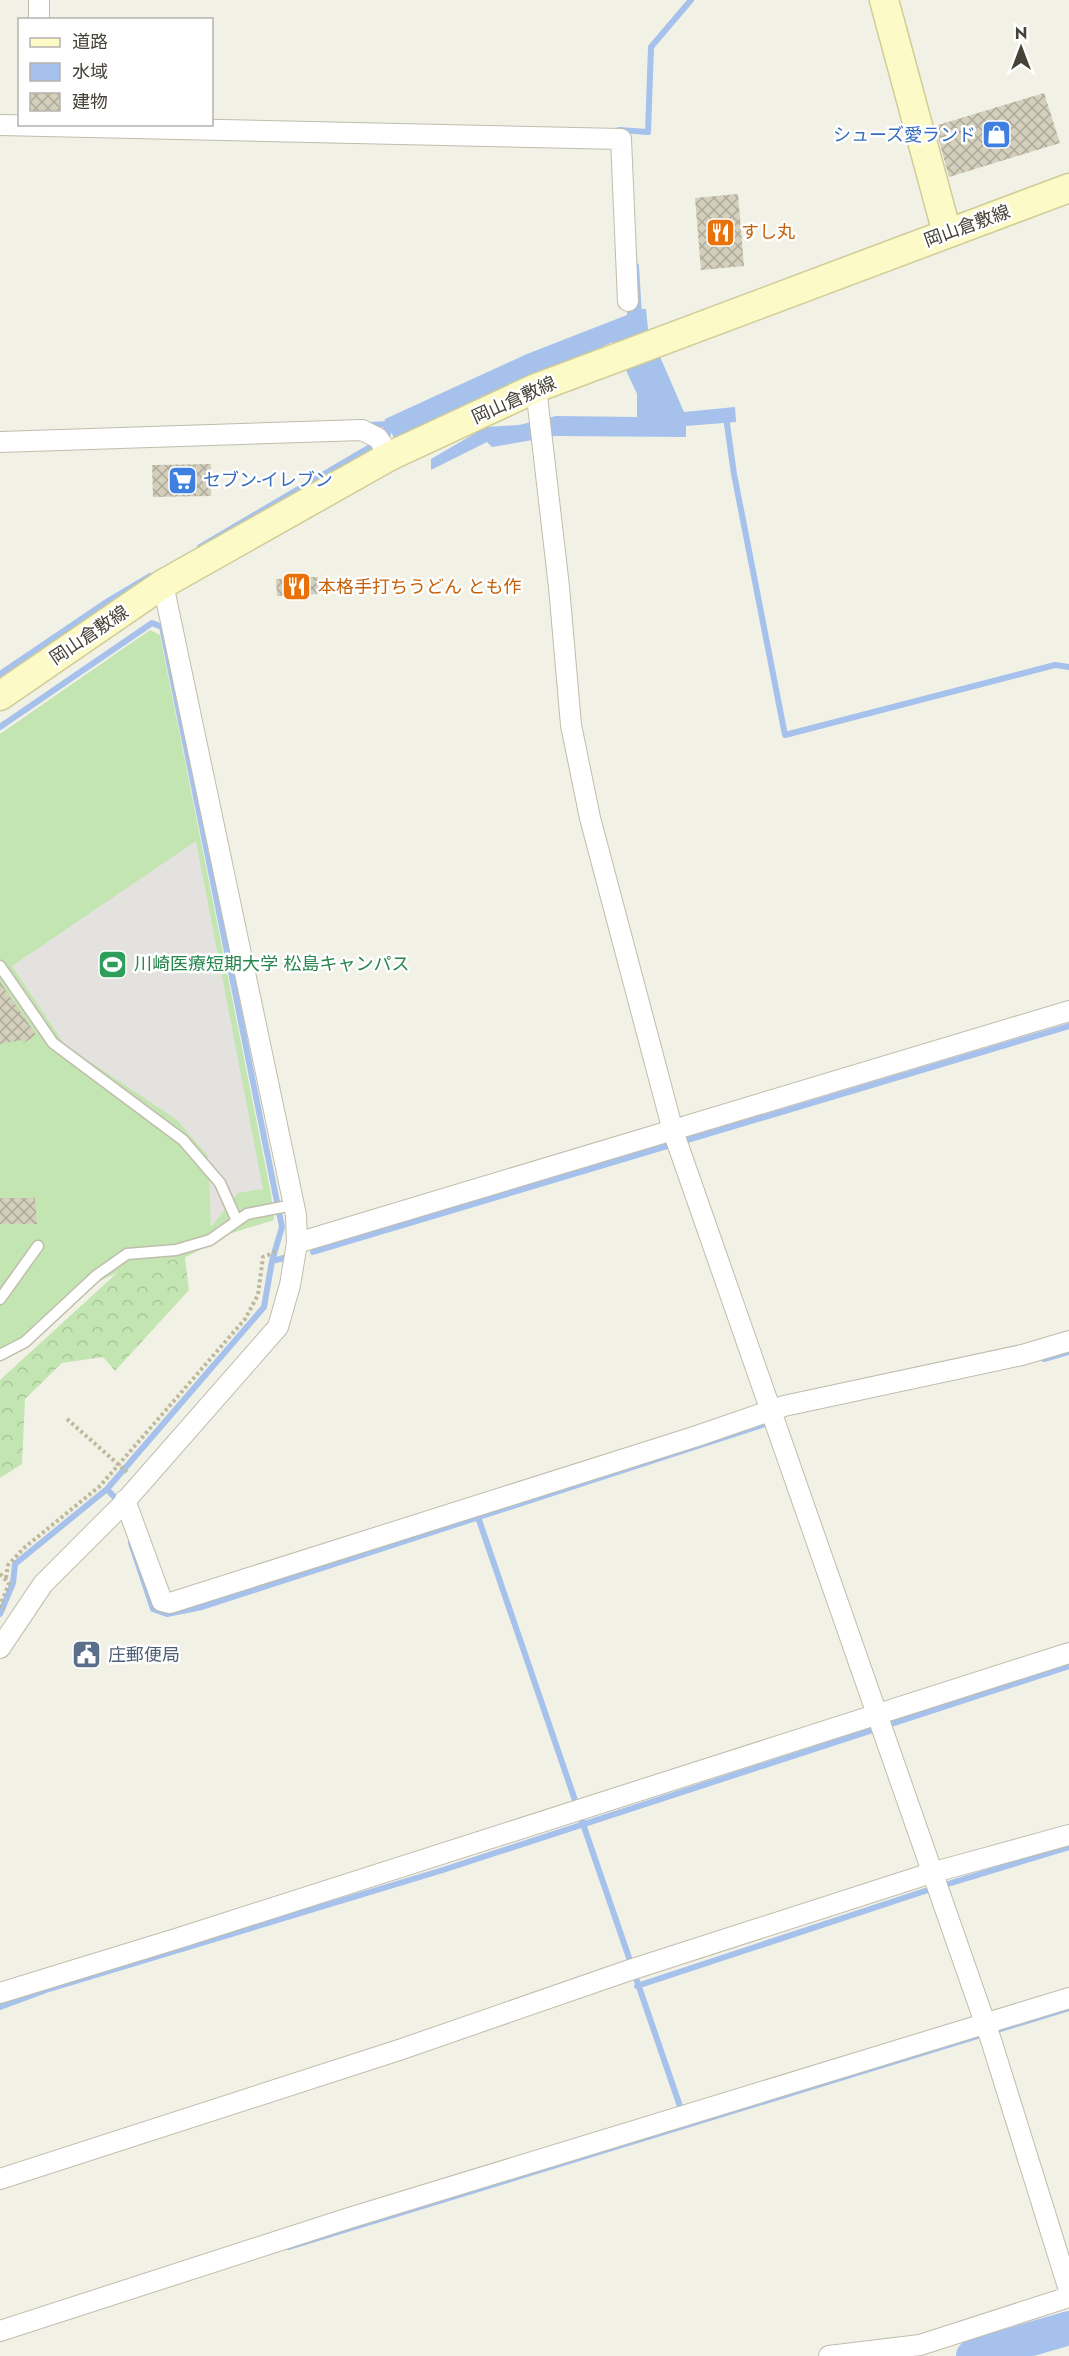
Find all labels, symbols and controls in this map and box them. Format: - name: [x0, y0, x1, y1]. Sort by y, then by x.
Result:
- legend: [18, 18, 213, 126]
- north arrow: [991, 18, 1051, 78]
- text: N: [1015, 22, 1027, 45]
- text: 道路: [72, 29, 108, 55]
- text: 水域: [72, 59, 108, 85]
- text: 建物: [72, 89, 108, 115]
- shop icon: シューズ愛ランド: [981, 119, 1013, 151]
- place label: シューズ愛ランド: [833, 122, 976, 148]
- street label: 岡山倉敷線: [920, 198, 1014, 254]
- restaurant icon: すし丸: [704, 216, 736, 248]
- place label: すし丸: [741, 219, 795, 245]
- street label: 岡山倉敷線: [468, 370, 560, 430]
- supermarket icon: セブン-イレブン: [166, 464, 198, 496]
- place label: セブン-イレブン: [203, 467, 333, 493]
- restaurant icon: 本格手打ちうどん とも作: [281, 571, 313, 603]
- place label: 本格手打ちうどん とも作: [318, 574, 521, 600]
- street label: 岡山倉敷線: [44, 599, 134, 671]
- sports icon: 川崎医療短期大学 松島キャンパス: [97, 948, 129, 980]
- place label: 川崎医療短期大学 松島キャンパス: [134, 951, 409, 977]
- public building icon: 庄郵便局: [71, 1639, 103, 1671]
- place label: 庄郵便局: [108, 1642, 180, 1668]

